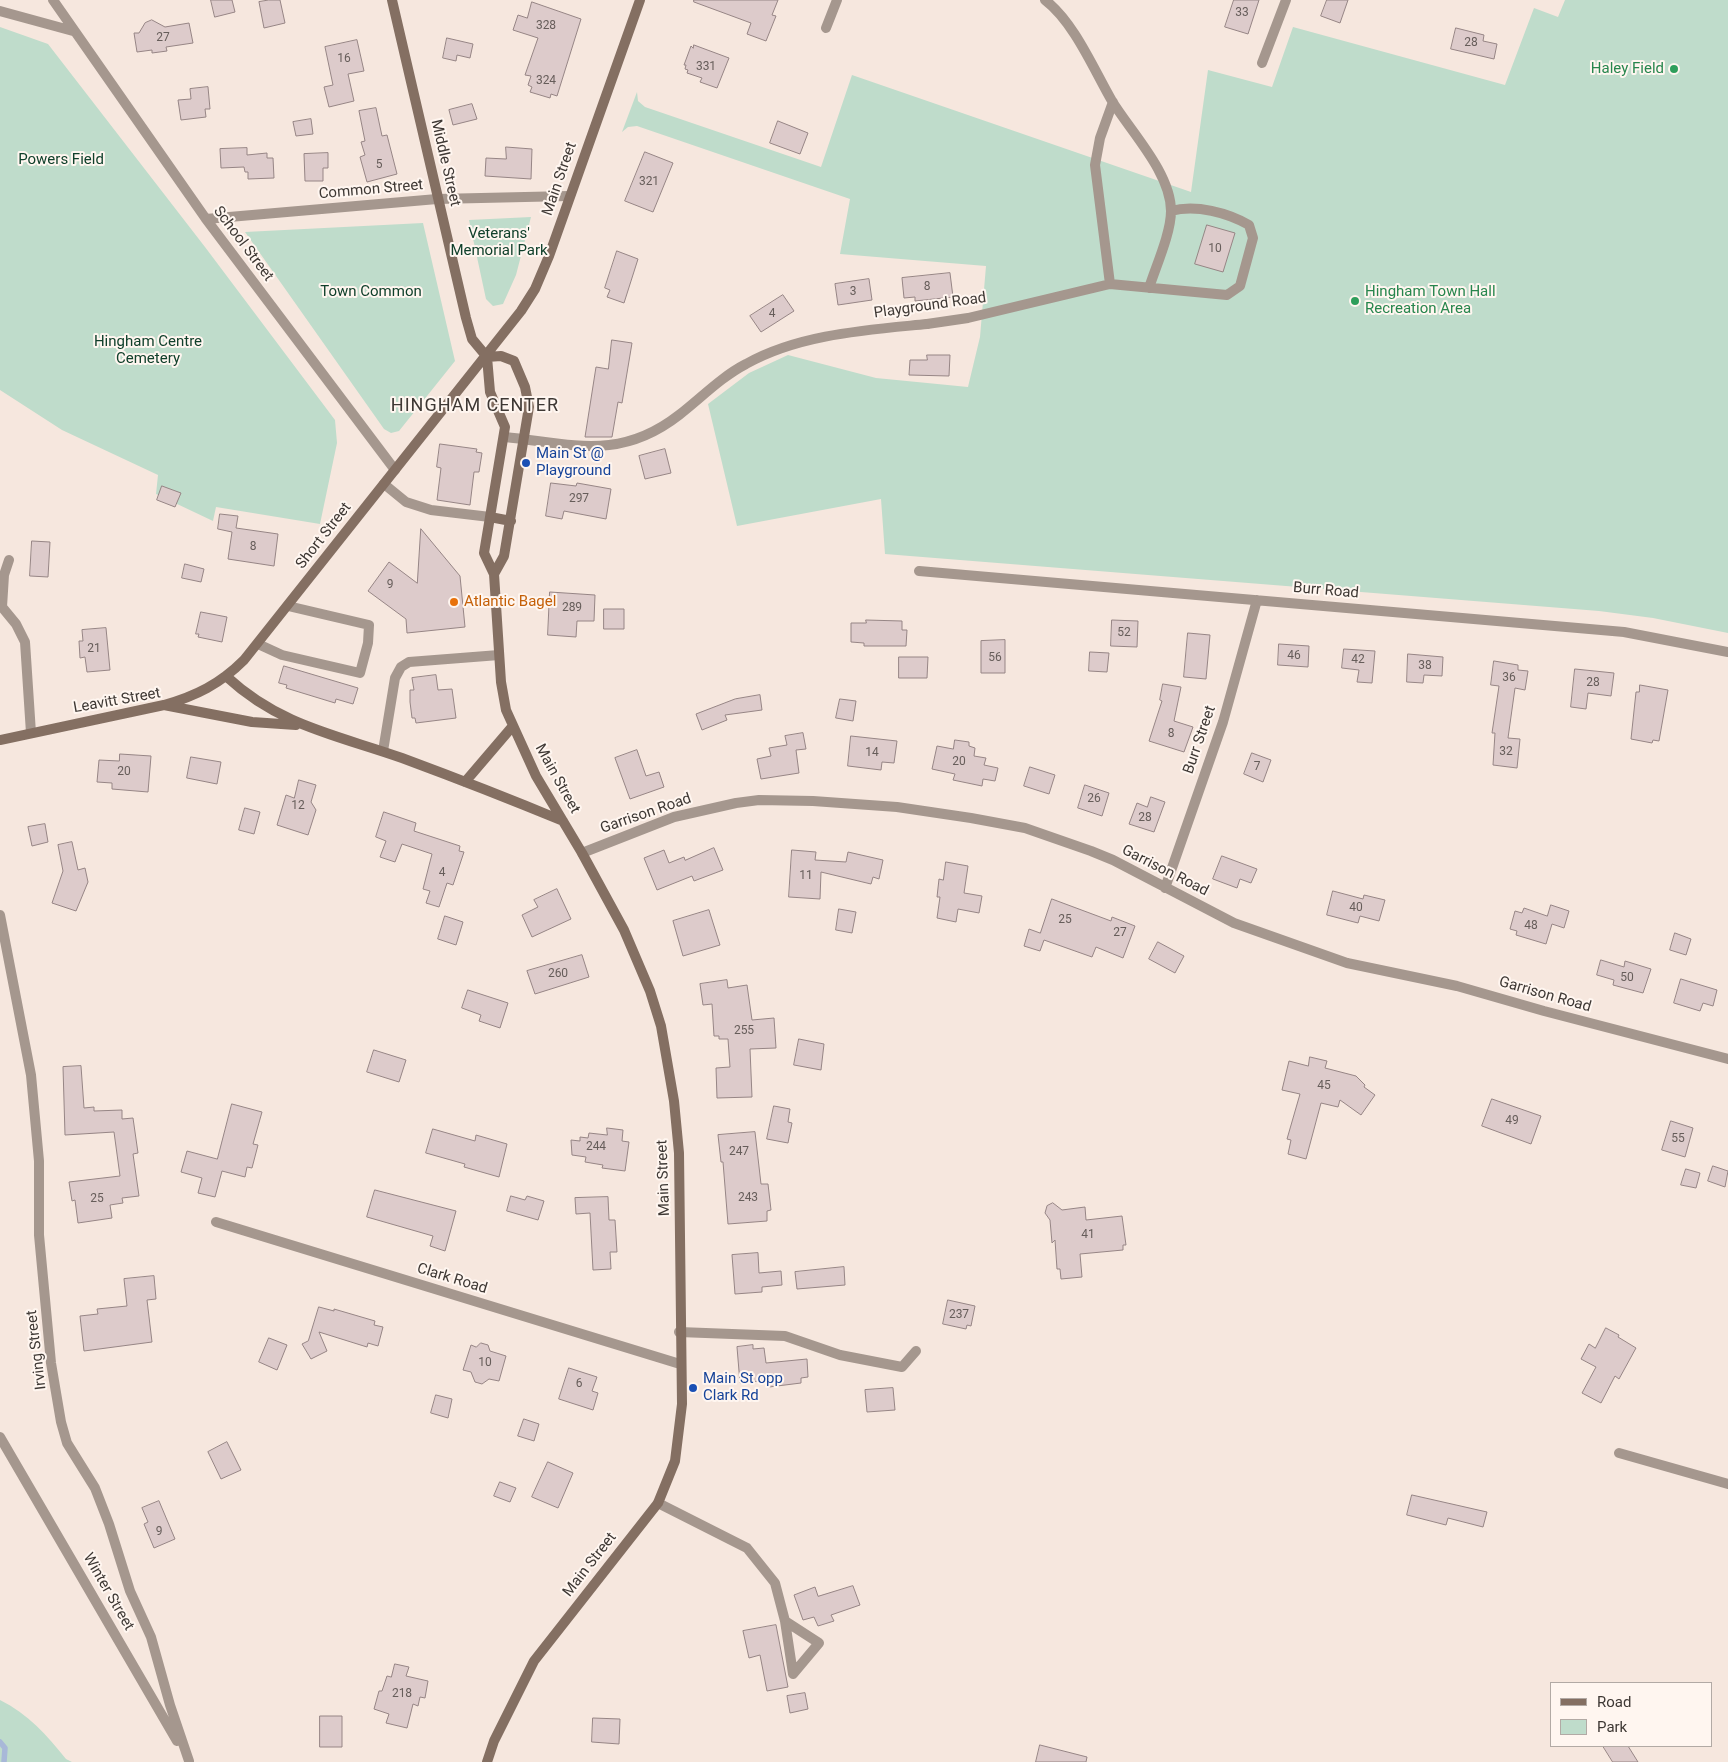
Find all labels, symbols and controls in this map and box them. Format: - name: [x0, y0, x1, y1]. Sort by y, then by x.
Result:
- house number: 33: [1235, 6, 1249, 20]
- house number: 328: [536, 19, 556, 33]
- house number: 27: [156, 31, 170, 45]
- house number: 28: [1464, 36, 1478, 50]
- house number: 16: [337, 52, 351, 66]
- house number: 331: [696, 60, 716, 74]
- place label: Haley Field: [1591, 60, 1664, 78]
- marker: Haley Field: [1668, 63, 1680, 75]
- house number: 324: [536, 74, 556, 88]
- street label: Middle Street: [426, 118, 464, 208]
- street label: Main Street: [539, 140, 581, 218]
- park label: Powers Field: [18, 151, 104, 169]
- house number: 5: [376, 158, 382, 172]
- house number: 321: [639, 175, 659, 189]
- street label: Common Street: [318, 176, 424, 204]
- street label: School Street: [209, 203, 277, 285]
- park label: Veterans' Memorial Park: [450, 225, 548, 260]
- house number: 10: [1208, 242, 1222, 256]
- house number: 8: [924, 280, 930, 294]
- park label: Town Common: [320, 283, 422, 301]
- place label: Hingham Town Hall Recreation Area: [1365, 283, 1496, 318]
- house number: 3: [850, 285, 856, 299]
- street label: Playground Road: [873, 289, 987, 323]
- marker: Hingham Town Hall Recreation Area: [1349, 295, 1361, 307]
- house number: 4: [769, 307, 775, 321]
- park label: Hingham Centre Cemetery: [94, 333, 202, 368]
- district label: HINGHAM CENTER: [389, 395, 561, 417]
- place label: Main St @ Playground: [536, 445, 611, 480]
- marker: Main St @ Playground: [520, 457, 532, 469]
- house number: 297: [569, 492, 589, 506]
- street label: Short Street: [292, 499, 356, 573]
- house number: 8: [250, 540, 256, 554]
- house number: 9: [387, 578, 393, 592]
- street label: Burr Road: [1292, 579, 1360, 603]
- place label: Atlantic Bagel: [464, 593, 556, 611]
- marker: Atlantic Bagel: [448, 596, 460, 608]
- house number: 289: [562, 601, 582, 615]
- house number: 52: [1117, 626, 1131, 640]
- house number: 21: [87, 642, 101, 656]
- house number: 46: [1287, 649, 1301, 663]
- house number: 56: [988, 651, 1002, 665]
- house number: 42: [1351, 653, 1365, 667]
- house number: 38: [1418, 659, 1432, 673]
- house number: 36: [1502, 671, 1516, 685]
- house number: 28: [1586, 676, 1600, 690]
- street label: Leavitt Street: [72, 684, 162, 718]
- street label: Burr Street: [1180, 703, 1220, 777]
- house number: 8: [1168, 727, 1174, 741]
- street label: Main Street: [531, 741, 583, 817]
- house number: 32: [1499, 745, 1513, 759]
- house number: 14: [865, 746, 879, 760]
- house number: 20: [952, 755, 966, 769]
- house number: 7: [1254, 760, 1260, 774]
- house number: 20: [117, 765, 131, 779]
- street label: Garrison Road: [598, 790, 694, 838]
- house number: 26: [1087, 792, 1101, 806]
- house number: 12: [291, 799, 305, 813]
- house number: 28: [1138, 811, 1152, 825]
- street label: Garrison Road: [1119, 841, 1211, 901]
- house number: 4: [439, 866, 445, 880]
- house number: 11: [799, 869, 813, 883]
- house number: 40: [1349, 901, 1363, 915]
- house number: 25: [1058, 913, 1072, 927]
- house number: 48: [1524, 919, 1538, 933]
- house number: 27: [1113, 926, 1127, 940]
- house number: 260: [548, 967, 568, 981]
- house number: 50: [1620, 971, 1634, 985]
- street label: Garrison Road: [1497, 973, 1593, 1017]
- house number: 255: [734, 1024, 754, 1038]
- house number: 45: [1317, 1079, 1331, 1093]
- house number: 49: [1505, 1114, 1519, 1128]
- house number: 55: [1671, 1132, 1685, 1146]
- street label: Main Street: [654, 1139, 674, 1217]
- house number: 244: [586, 1140, 606, 1154]
- house number: 247: [729, 1145, 749, 1159]
- house number: 243: [738, 1191, 758, 1205]
- house number: 25: [90, 1192, 104, 1206]
- house number: 41: [1081, 1228, 1095, 1242]
- street label: Clark Road: [415, 1260, 489, 1298]
- house number: 237: [949, 1308, 969, 1322]
- street label: Irving Street: [23, 1309, 51, 1391]
- house number: 10: [478, 1356, 492, 1370]
- place label: Main St opp Clark Rd: [703, 1370, 783, 1405]
- house number: 6: [576, 1377, 582, 1391]
- marker: Main St opp Clark Rd: [687, 1382, 699, 1394]
- house number: 9: [156, 1525, 162, 1539]
- street label: Main Street: [559, 1529, 621, 1601]
- street label: Winter Street: [79, 1550, 137, 1634]
- legend: [1550, 1682, 1713, 1747]
- house number: 218: [392, 1687, 412, 1701]
- text: Road: [1597, 1693, 1631, 1711]
- text: Park: [1597, 1718, 1627, 1736]

